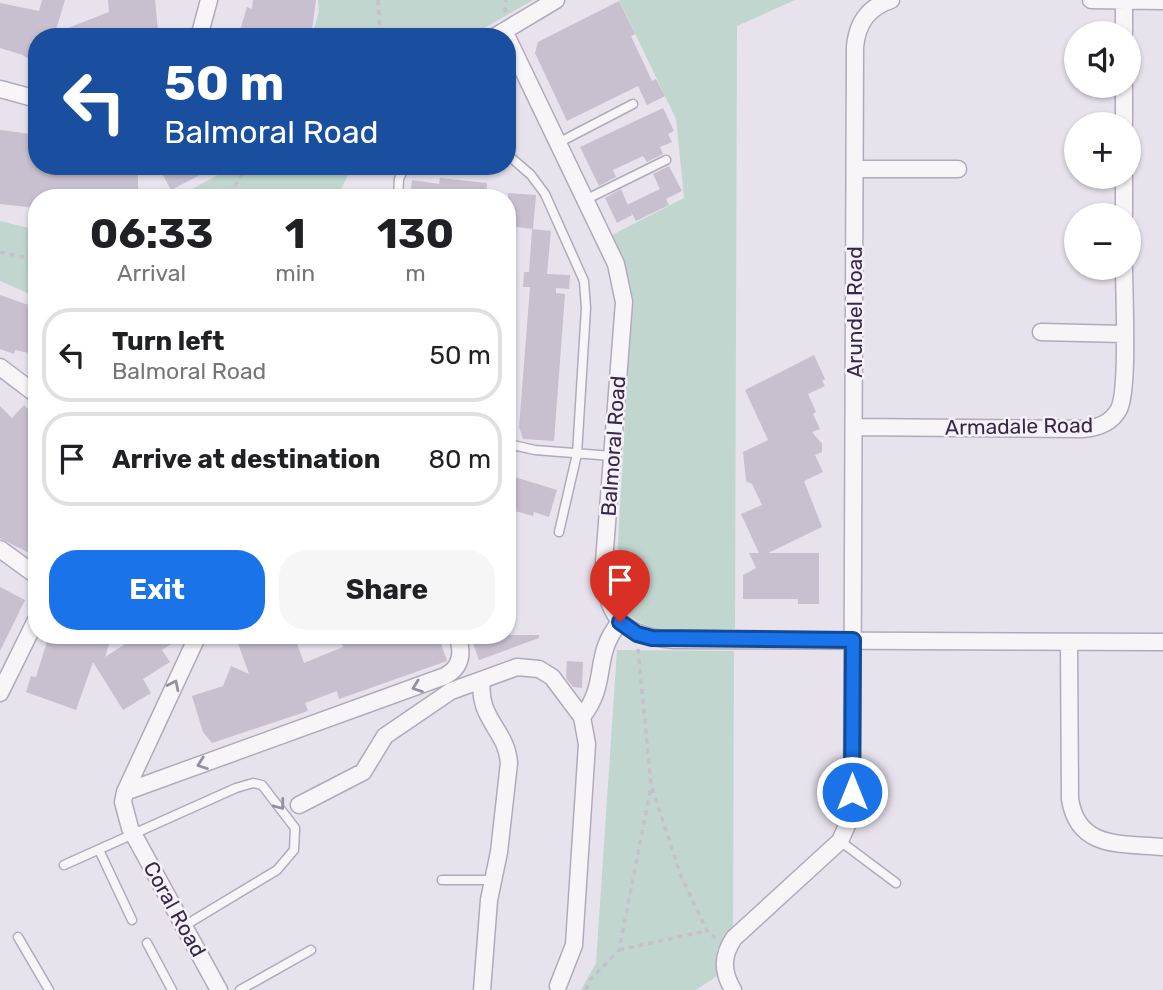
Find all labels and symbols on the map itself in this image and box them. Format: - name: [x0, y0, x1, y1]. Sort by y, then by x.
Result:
- street label: Arundel Road: [842, 246, 867, 378]
- street label: Balmoral Road: [596, 375, 630, 517]
- street label: Armadale Road: [945, 412, 1093, 440]
- pin: [590, 550, 650, 622]
- one-way arrow: [411, 679, 423, 693]
- one-way arrow: [166, 680, 180, 692]
- position arrow: [815, 755, 889, 829]
- one-way arrow: [197, 756, 209, 770]
- one-way arrow: [272, 797, 285, 809]
- street label: Coral Road: [139, 857, 211, 961]

